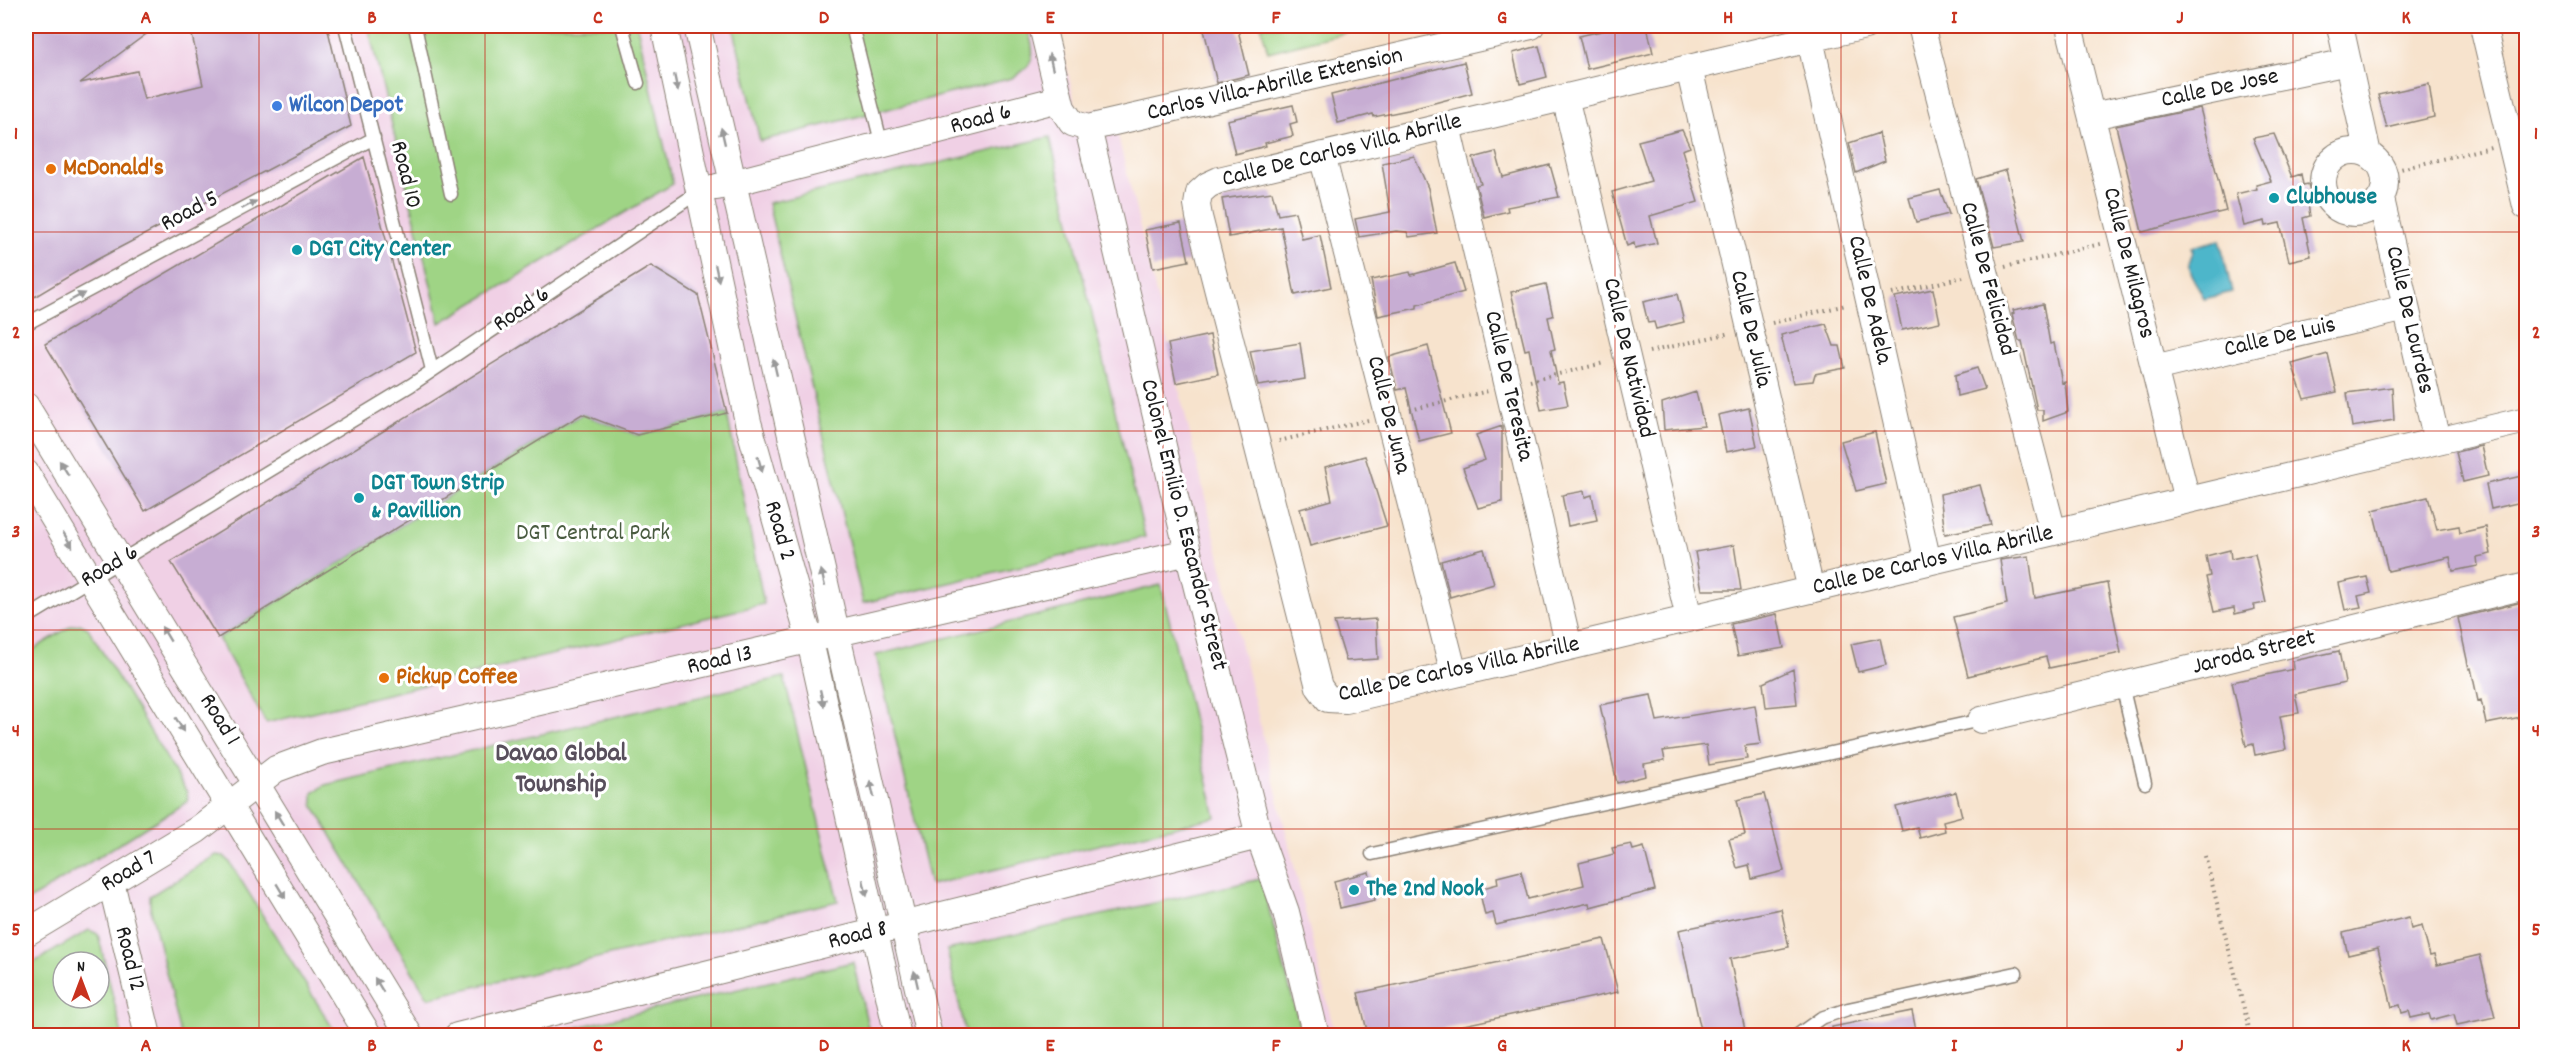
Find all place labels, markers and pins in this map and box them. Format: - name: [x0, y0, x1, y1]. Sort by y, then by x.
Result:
- place label: Wilcon Depot: [289, 89, 403, 123]
- marker: Wilcon Depot: [270, 99, 284, 113]
- place label: McDonald's: [63, 152, 164, 186]
- marker: McDonald's: [44, 162, 58, 176]
- place label: Clubhouse: [2286, 181, 2377, 215]
- marker: Clubhouse: [2267, 191, 2281, 205]
- place label: DGT City Center: [309, 233, 452, 267]
- marker: DGT City Center: [290, 243, 304, 257]
- place label: DGT Town Strip & Pavillion: [371, 467, 505, 529]
- marker: DGT Town Strip & Pavillion: [352, 491, 366, 505]
- place label: Pickup Coffee: [396, 661, 518, 695]
- marker: Pickup Coffee: [377, 671, 391, 685]
- place label: The 2nd Nook: [1366, 873, 1484, 907]
- marker: The 2nd Nook: [1347, 883, 1361, 897]

